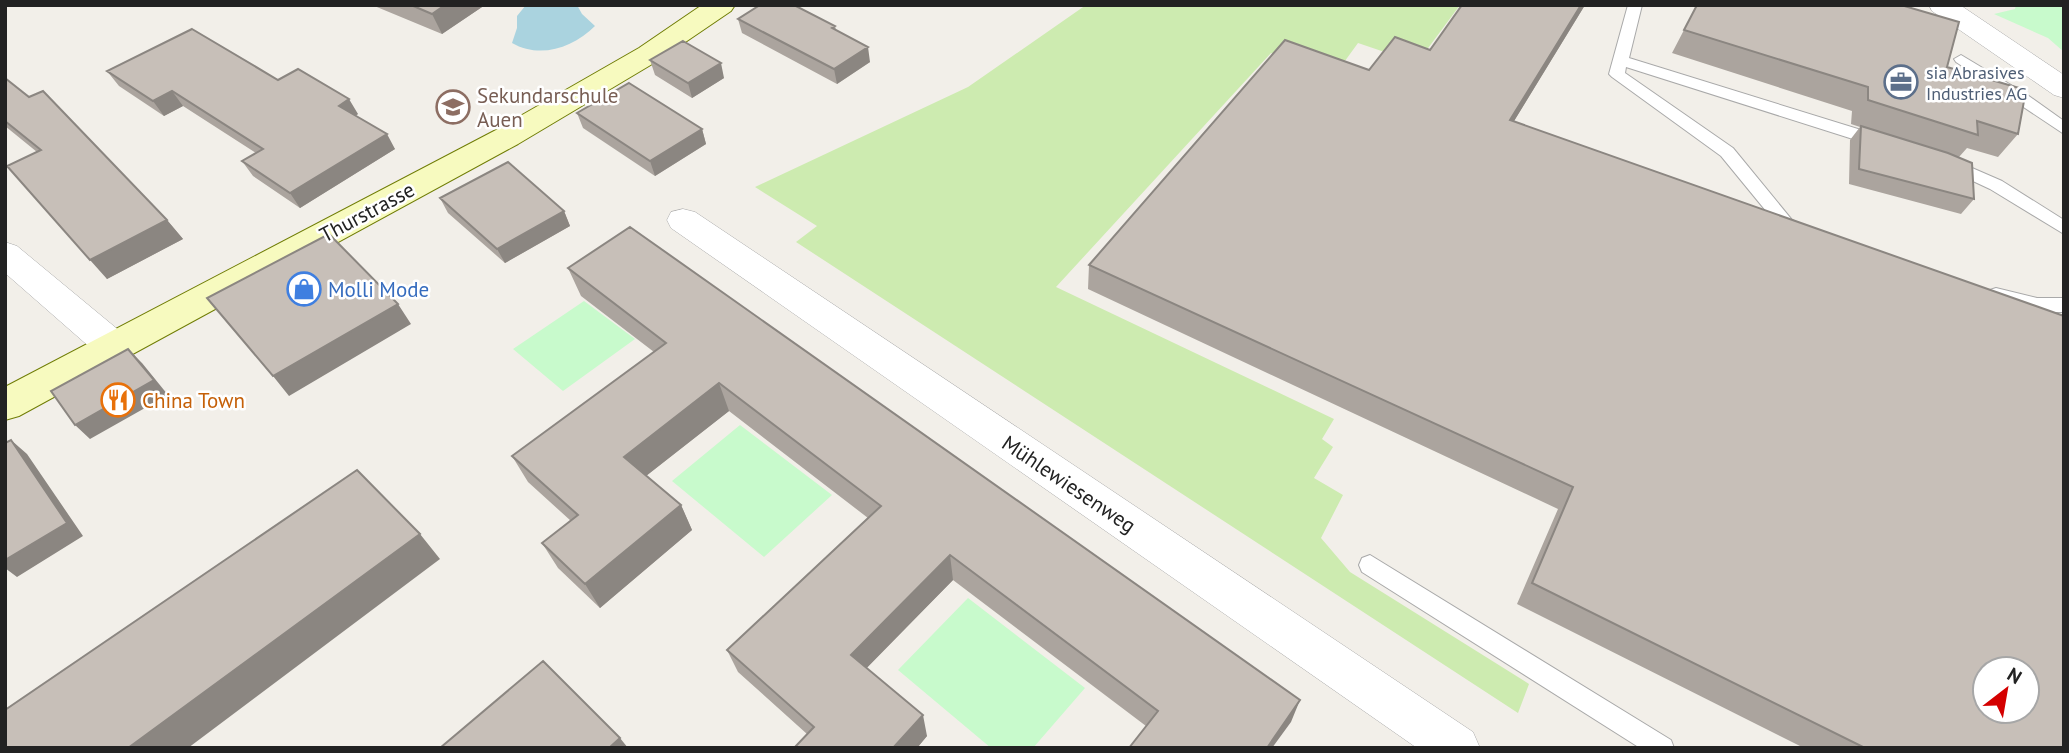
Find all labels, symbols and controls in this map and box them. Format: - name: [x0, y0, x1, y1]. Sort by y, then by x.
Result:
- place label: sia Abrasives Industries AG: [1926, 61, 2027, 105]
- office icon: sia Abrasives Industries AG: [1882, 63, 1920, 101]
- place label: Sekundarschule Auen: [477, 82, 618, 133]
- school or university icon: Sekundarschule Auen: [434, 88, 472, 126]
- street label: Thurstrasse: [315, 176, 419, 248]
- shop icon: Molli Mode: [285, 270, 323, 308]
- place label: Molli Mode: [328, 276, 429, 303]
- restaurant icon: China Town: [99, 381, 137, 419]
- place label: China Town: [142, 387, 245, 414]
- street label: Mühlewiesenweg: [997, 429, 1141, 539]
- north arrow: [1971, 655, 2041, 725]
- text: N: [2003, 662, 2026, 689]

